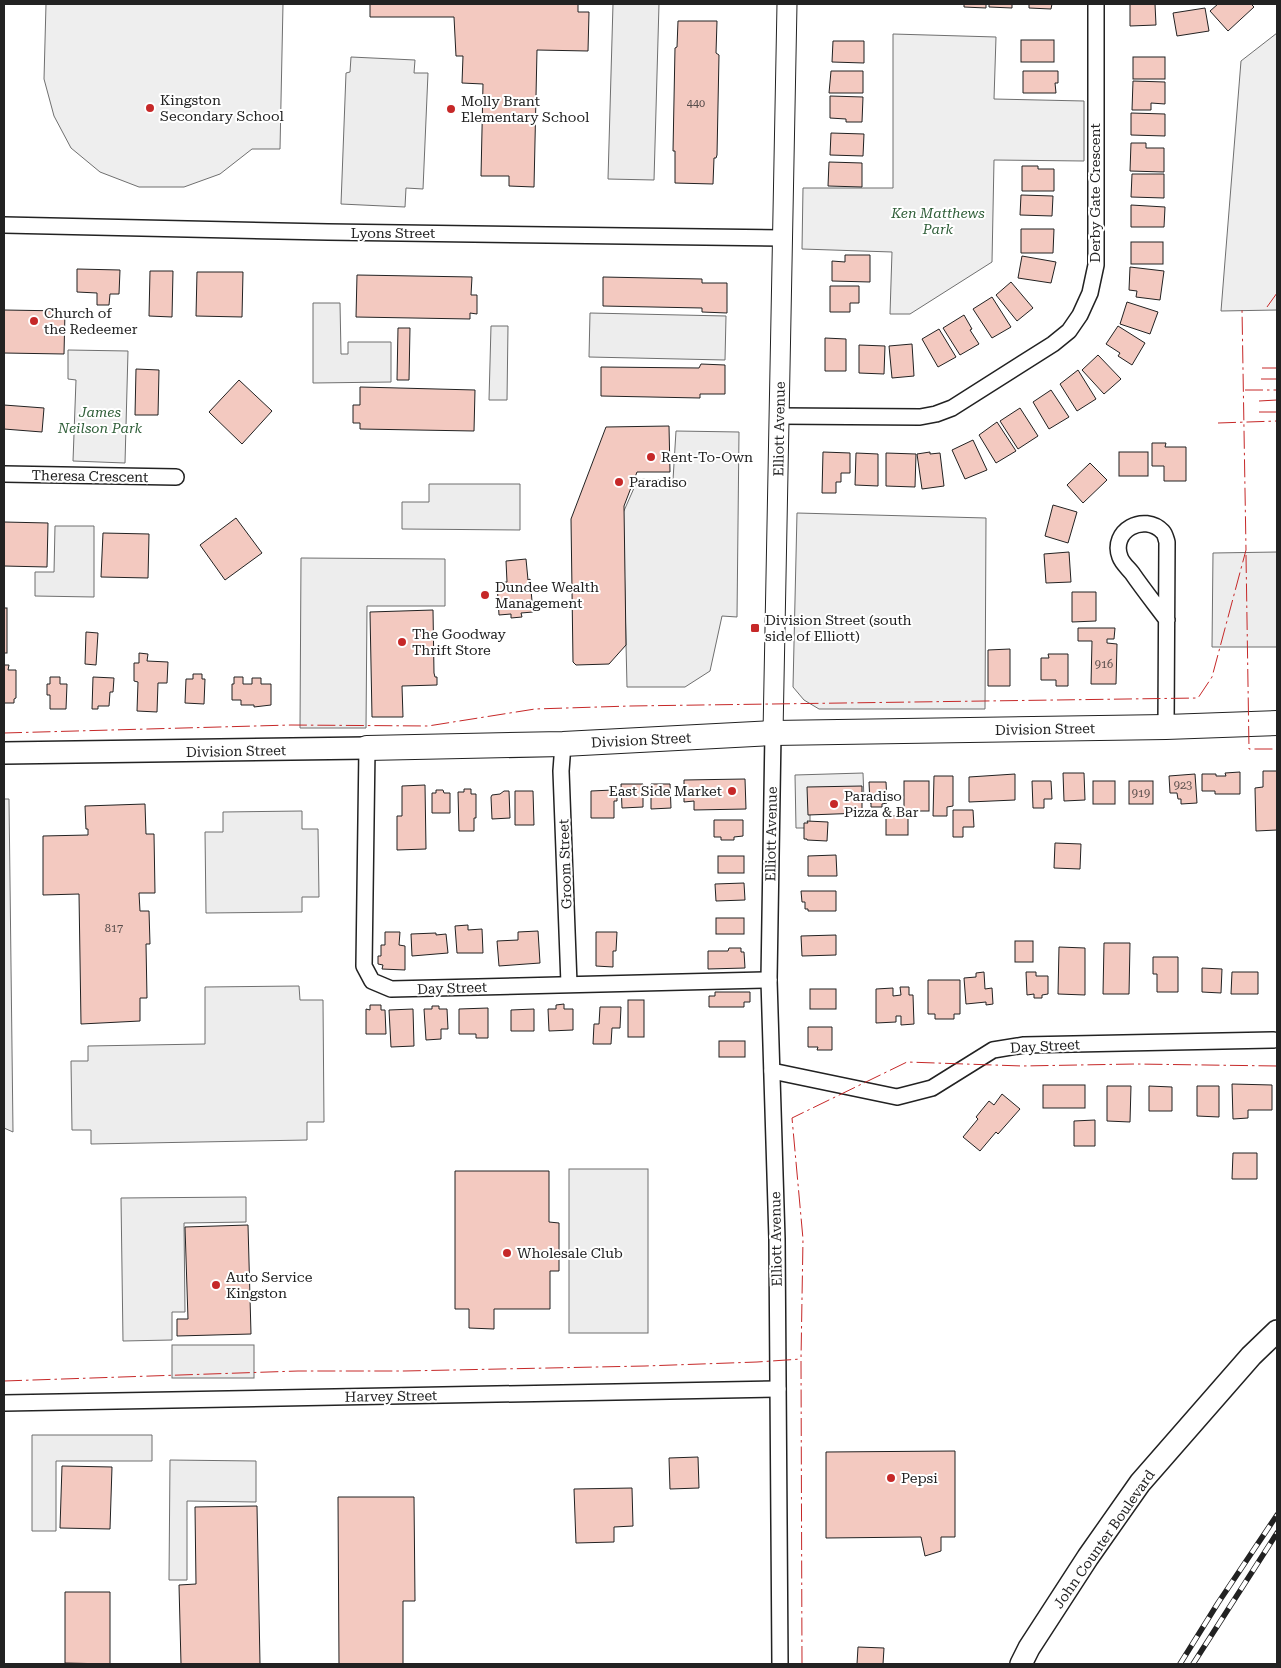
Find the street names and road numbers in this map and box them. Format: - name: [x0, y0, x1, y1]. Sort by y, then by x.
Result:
- street label: Derby Gate Crescent: [1087, 123, 1103, 263]
- street label: Lyons Street: [351, 225, 435, 241]
- street label: Elliott Avenue: [770, 381, 788, 477]
- street label: Theresa Crescent: [31, 467, 149, 485]
- street label: Division Street: [995, 720, 1095, 738]
- street label: Division Street: [590, 729, 692, 751]
- street label: Division Street: [186, 742, 286, 760]
- street label: Elliott Avenue: [762, 786, 780, 882]
- street label: Groom Street: [555, 819, 575, 909]
- street label: Day Street: [417, 979, 487, 997]
- street label: Day Street: [1010, 1036, 1080, 1056]
- street label: Elliott Avenue: [767, 1191, 785, 1287]
- street label: Harvey Street: [345, 1387, 437, 1405]
- street label: John Counter Boulevard: [1050, 1467, 1158, 1611]

